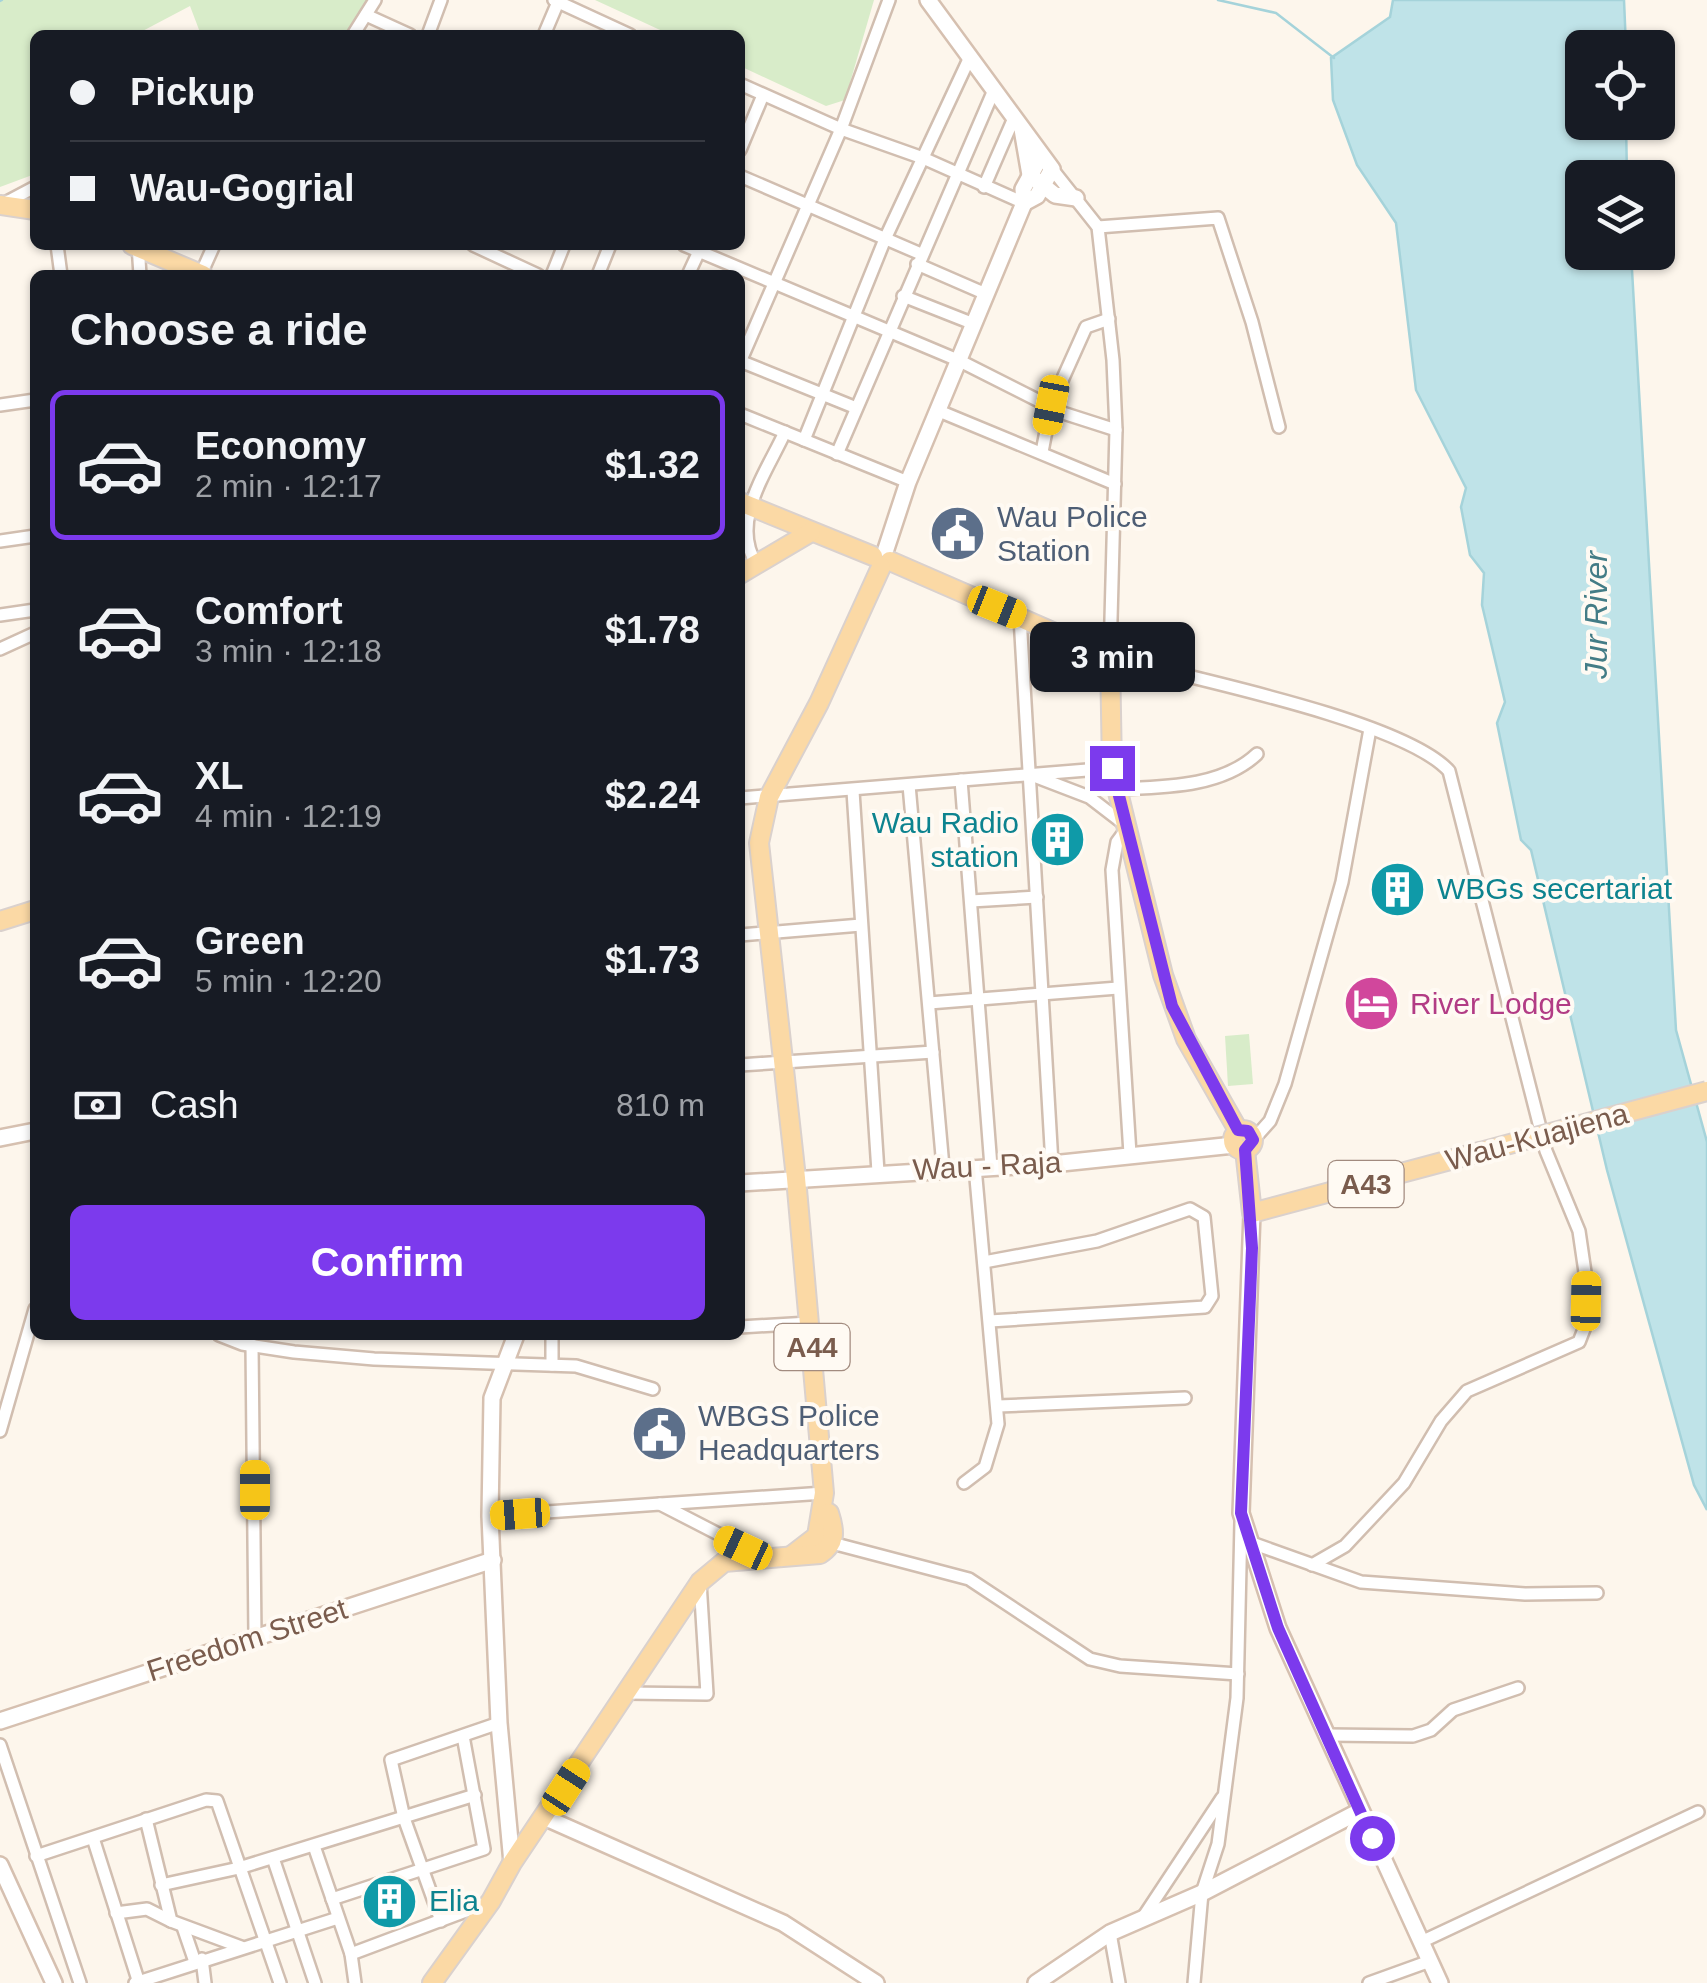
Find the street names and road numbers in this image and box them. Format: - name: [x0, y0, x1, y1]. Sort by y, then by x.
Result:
- street label: Wau-Kuajiena: [1442, 1096, 1632, 1177]
- street label: Wau - Raja: [912, 1145, 1063, 1186]
- road number: A43: [1328, 1161, 1404, 1207]
- road number: A44: [774, 1324, 850, 1370]
- street label: Freedom Street: [143, 1591, 352, 1687]

